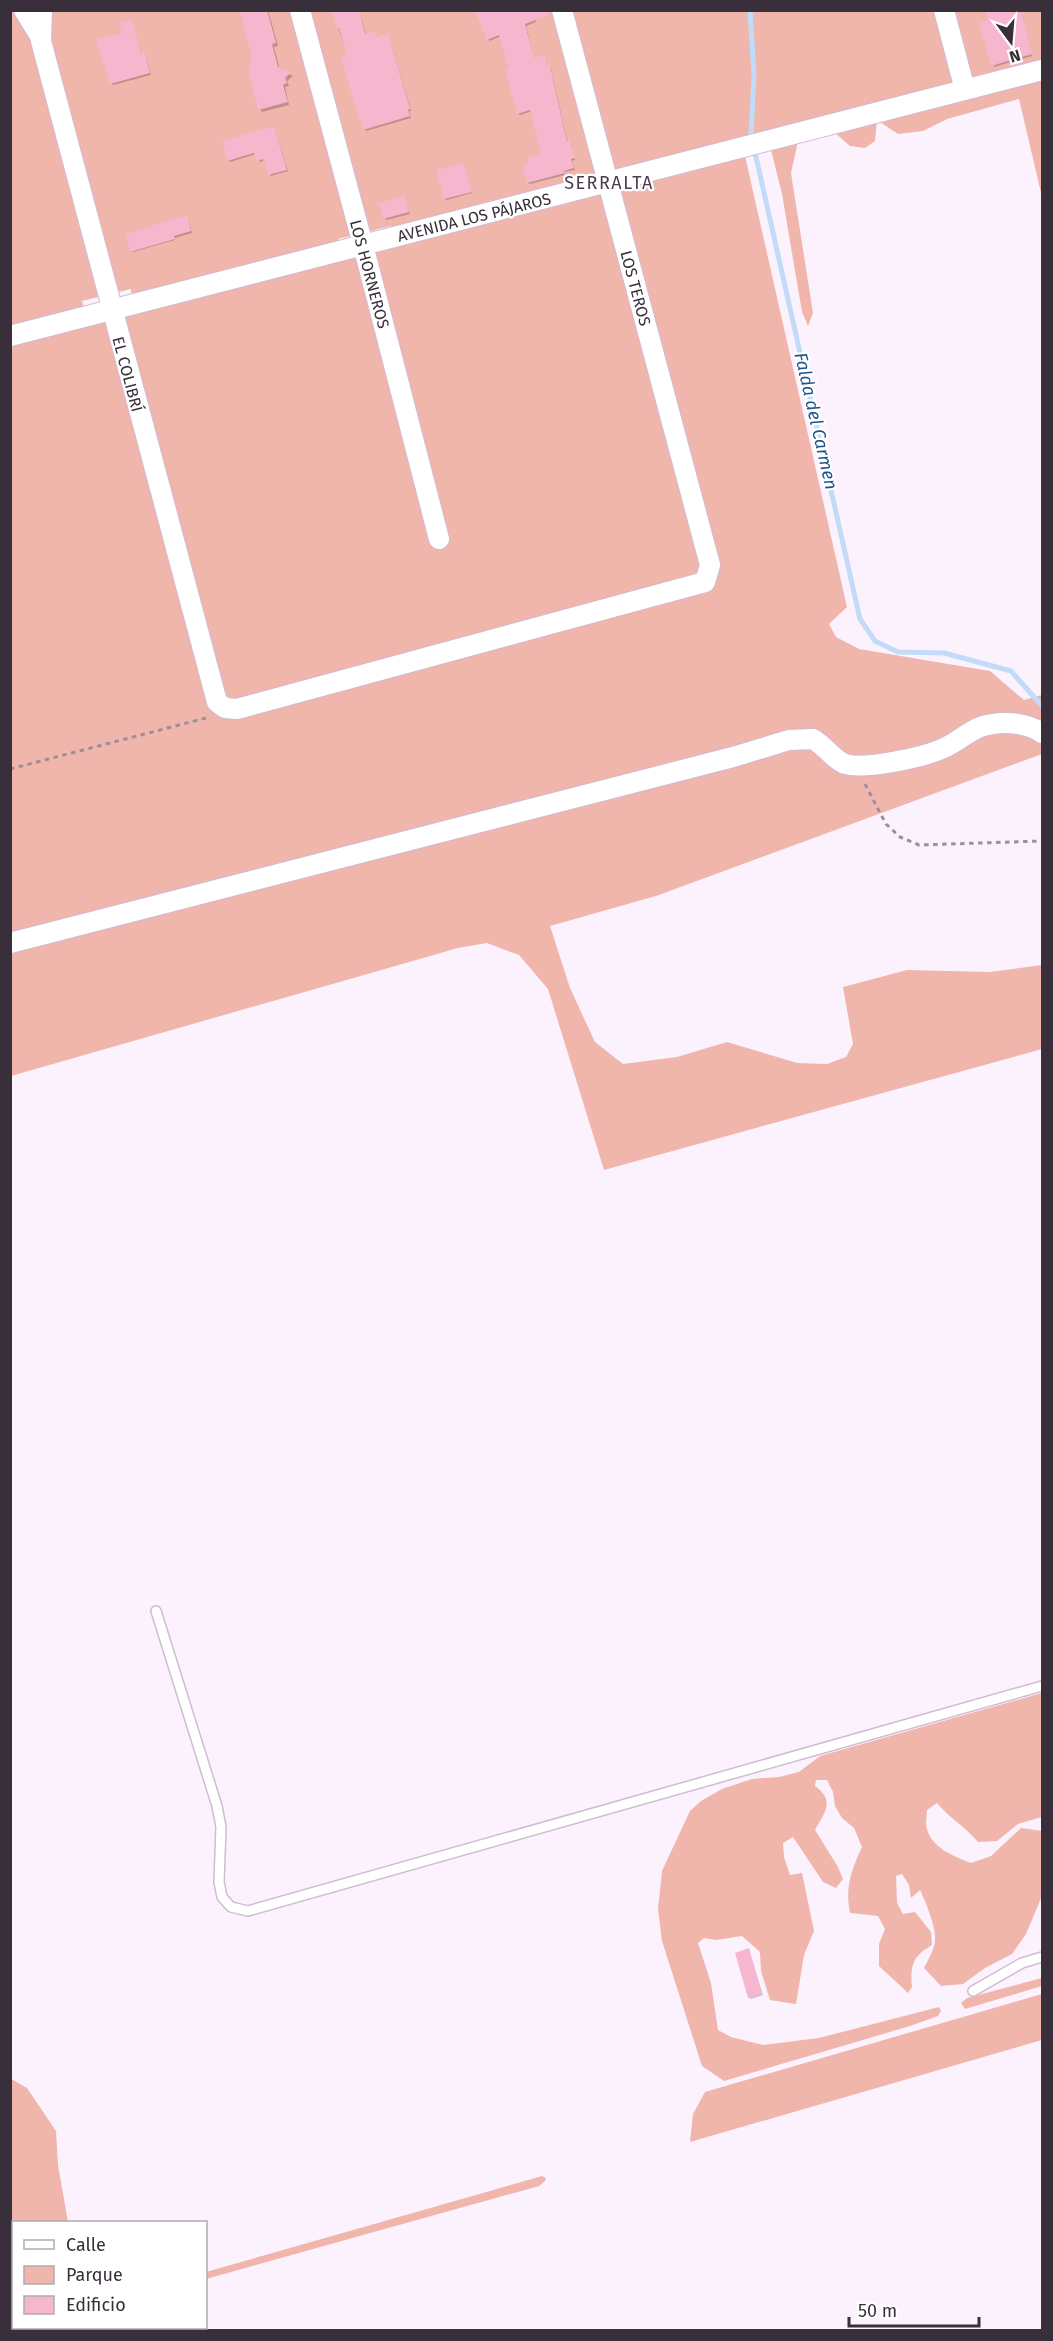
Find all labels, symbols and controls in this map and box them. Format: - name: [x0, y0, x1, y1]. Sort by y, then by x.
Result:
- north arrow: [981, 12, 1041, 72]
- text: N: [1007, 45, 1023, 67]
- district label: SERRALTA: [564, 172, 654, 194]
- street label: AVENIDA LOS PÁJAROS: [395, 188, 553, 246]
- street label: LOS HORNEROS: [346, 218, 393, 331]
- street label: LOS TEROS: [616, 248, 655, 328]
- street label: EL COLIBRÍ: [108, 334, 148, 414]
- water label: Falda del Carmen: [789, 350, 843, 492]
- legend: [12, 2221, 207, 2329]
- text: Calle: [66, 2234, 106, 2256]
- text: Parque: [66, 2264, 123, 2286]
- scale bar: [849, 2290, 980, 2328]
- text: Edificio: [66, 2294, 126, 2316]
- text: 50 m: [858, 2300, 897, 2322]

